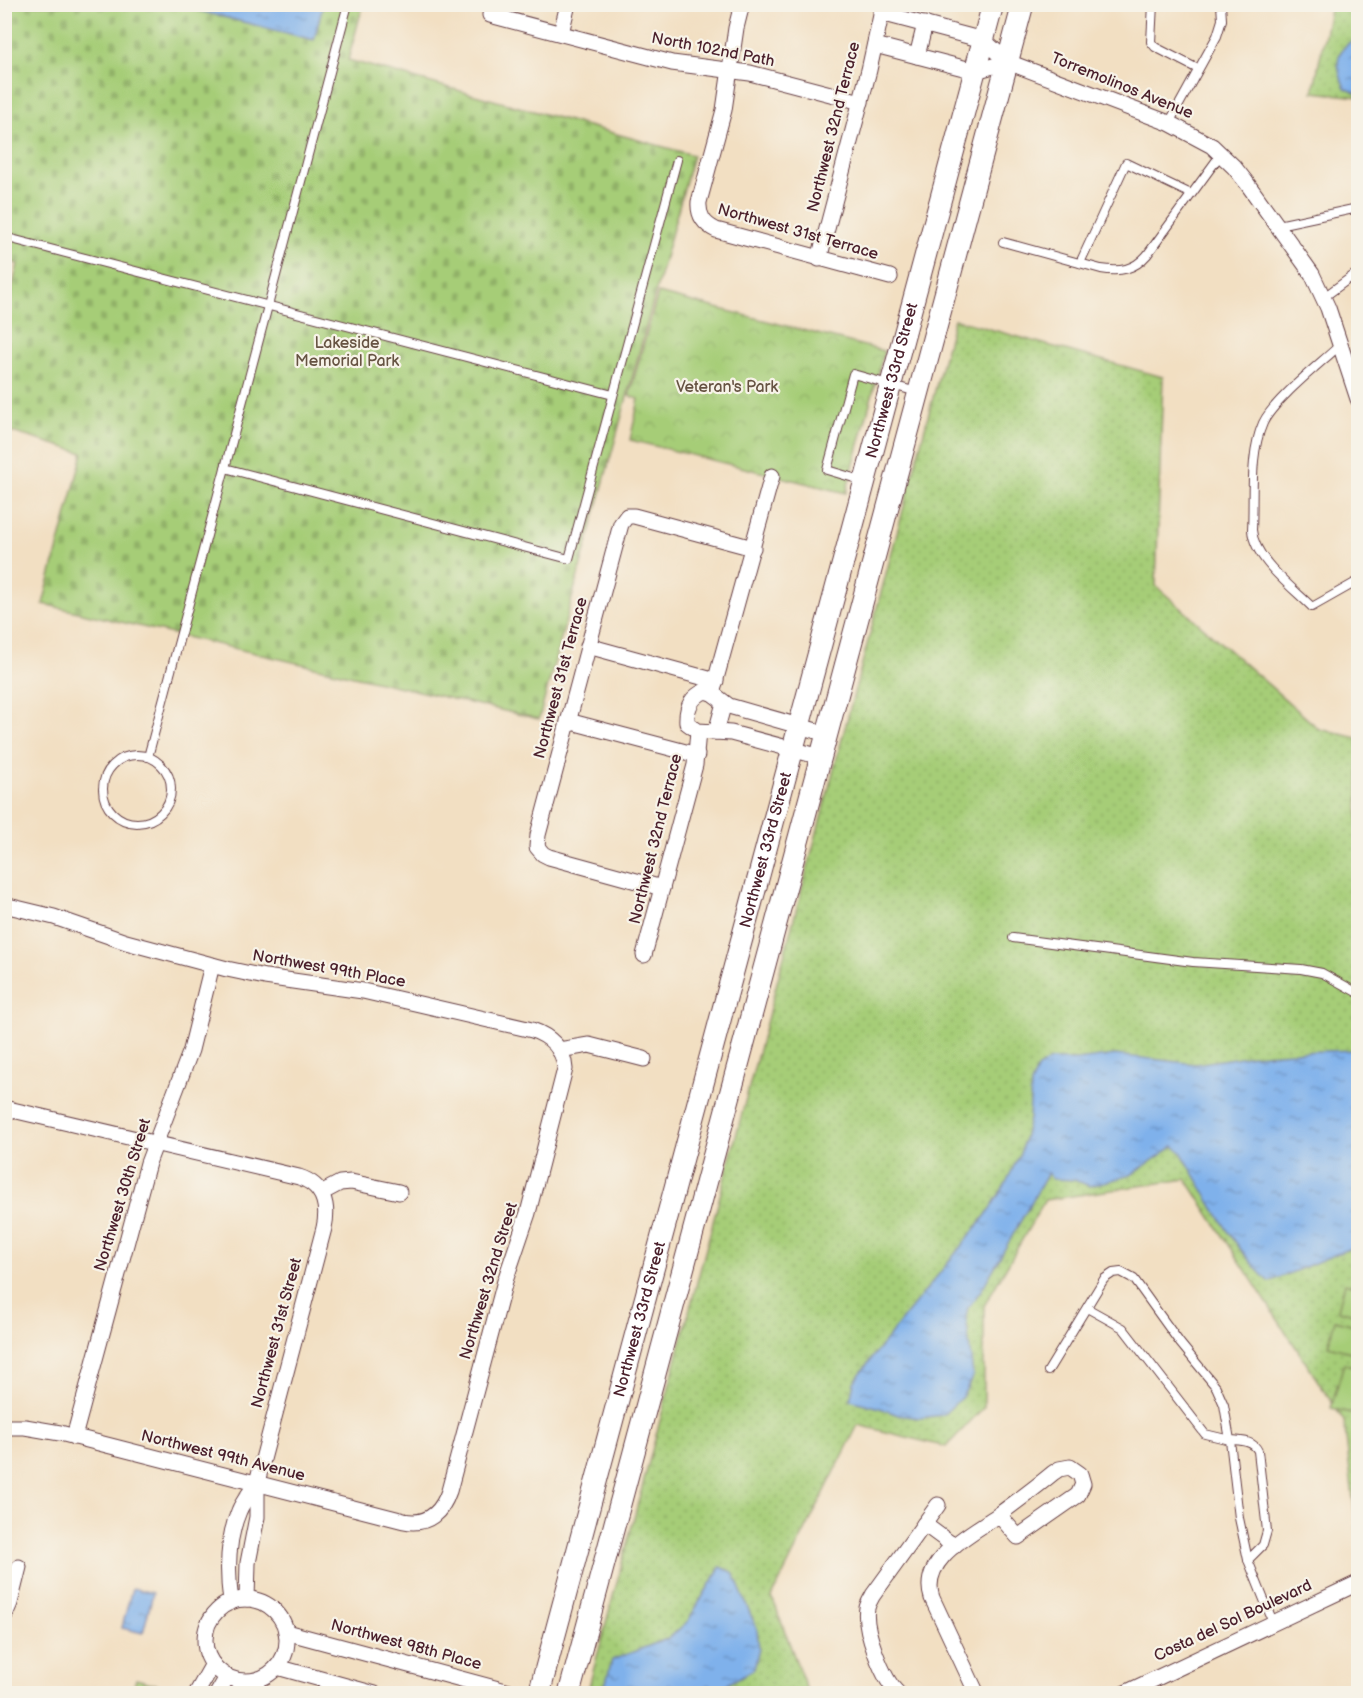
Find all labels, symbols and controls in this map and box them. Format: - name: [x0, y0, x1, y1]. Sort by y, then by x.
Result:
- street label: North 102nd Path: [650, 29, 776, 71]
- street label: Northwest 32nd Terrace: [804, 39, 865, 214]
- street label: Torremolinos Avenue: [1048, 49, 1196, 123]
- street label: Northwest 31st Terrace: [715, 200, 881, 264]
- street label: Northwest 33rd Street: [862, 301, 922, 460]
- park label: Lakeside Memorial Park: [295, 334, 399, 371]
- park label: Veteran's Park: [676, 378, 778, 397]
- street label: Northwest 31st Terrace: [530, 595, 592, 761]
- street label: Northwest 32nd Terrace: [626, 751, 687, 926]
- street label: Northwest 33rd Street: [736, 770, 796, 930]
- street label: Northwest 99th Place: [251, 946, 408, 992]
- street label: Northwest 30th Street: [91, 1116, 155, 1274]
- street label: Northwest 32nd Street: [456, 1200, 522, 1362]
- street label: Northwest 33rd Street: [610, 1239, 670, 1399]
- street label: Northwest 31st Street: [248, 1256, 306, 1410]
- street label: Northwest 99th Avenue: [139, 1426, 307, 1486]
- street label: Costa del Sol Boulevard: [1151, 1576, 1315, 1666]
- street label: Northwest 98th Place: [329, 1616, 484, 1674]

